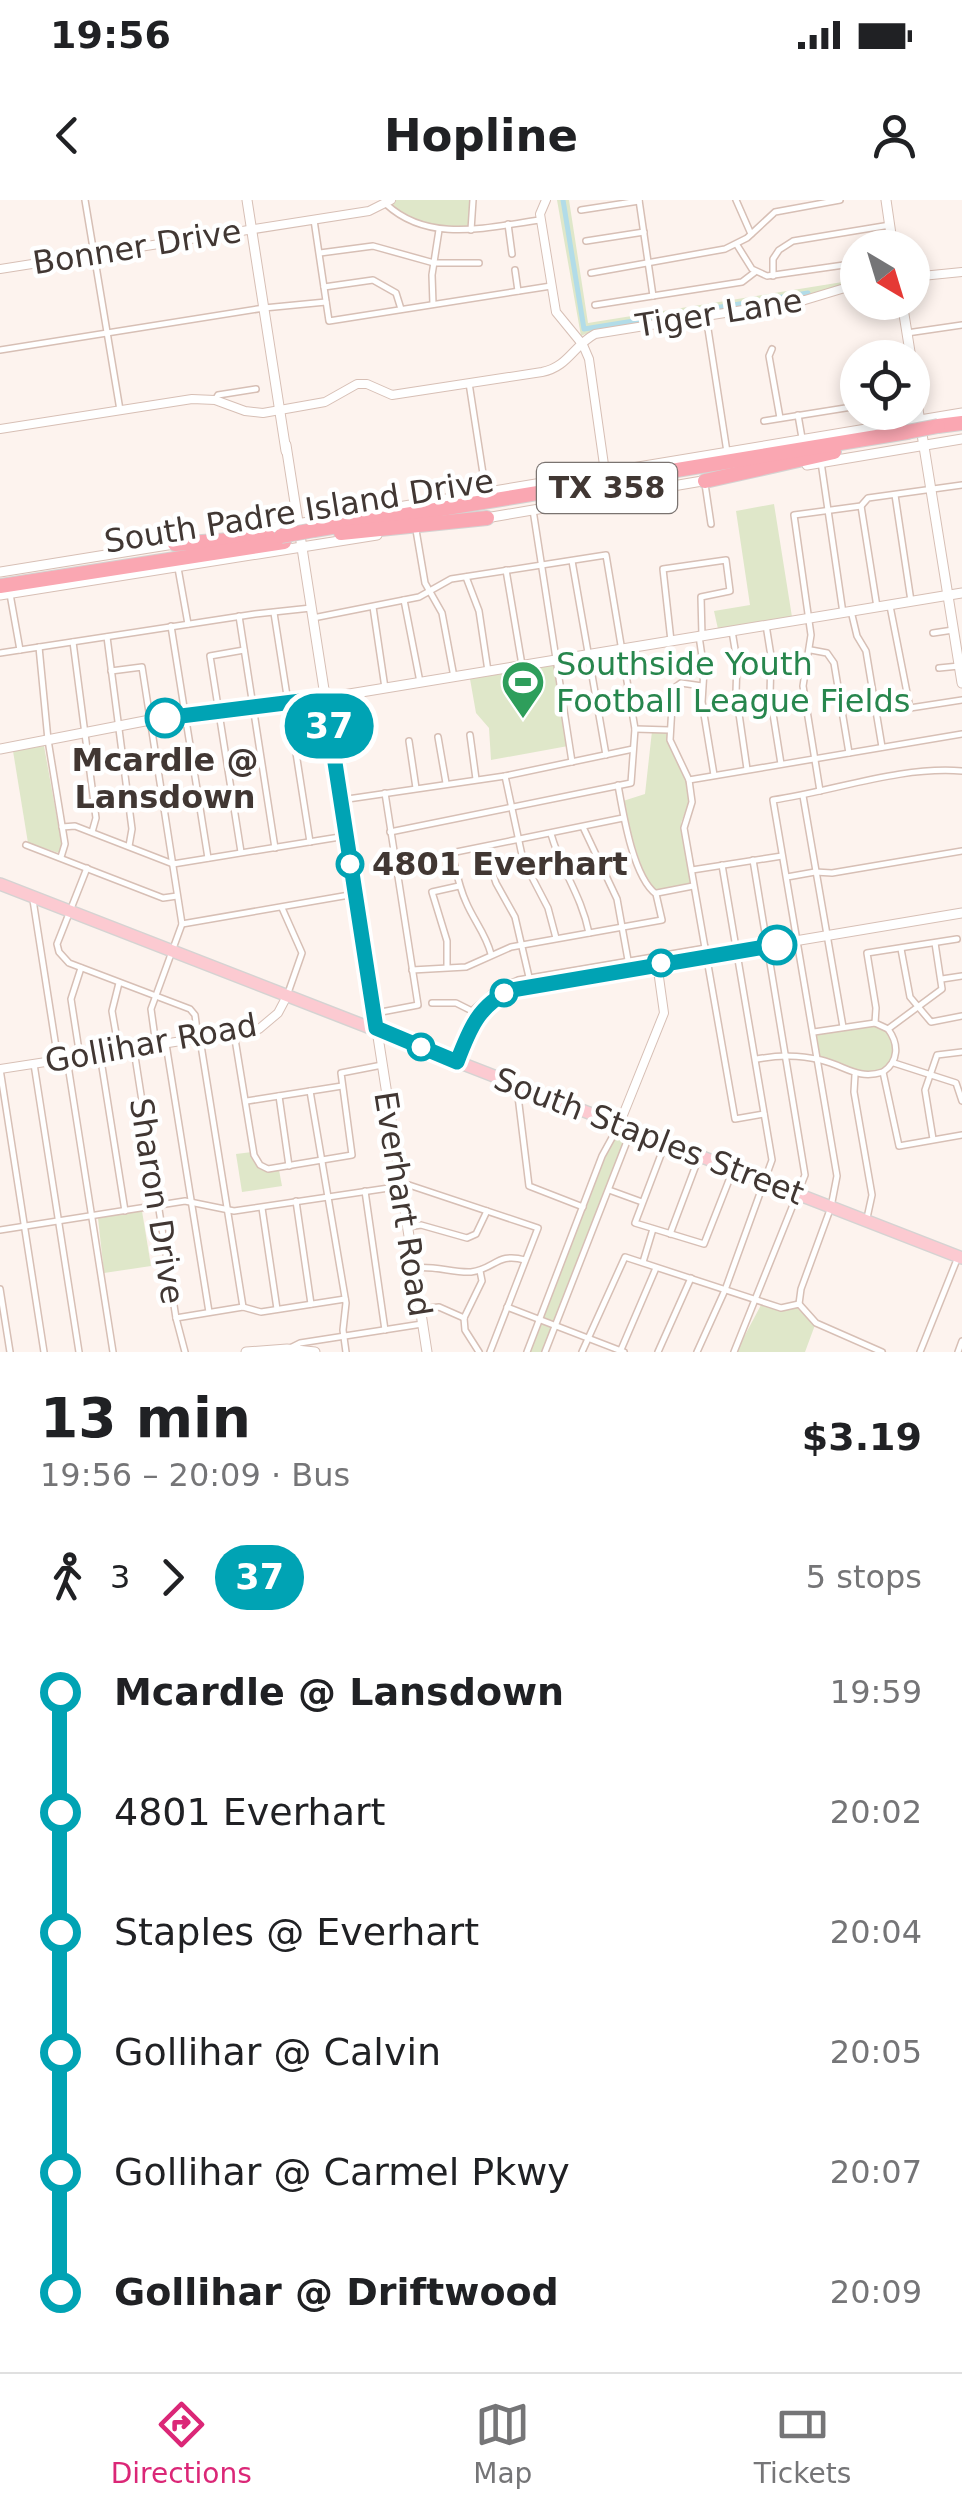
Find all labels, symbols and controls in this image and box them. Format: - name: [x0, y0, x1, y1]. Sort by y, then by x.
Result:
- text: 19:56: [50, 13, 171, 57]
- icon: back: [40, 108, 95, 163]
- icon: person: [867, 108, 922, 163]
- text: Hopline: [384, 109, 578, 162]
- street label: Bonner Drive: [30, 212, 244, 282]
- north arrow: [840, 230, 930, 320]
- map controls: [840, 230, 930, 430]
- street label: Tiger Lane: [632, 281, 805, 345]
- button: locate: [840, 340, 930, 430]
- street label: South Padre Island Drive: [101, 461, 497, 561]
- road number: TX 358: [537, 463, 677, 513]
- place label: Southside Youth Football League Fields: [556, 645, 910, 720]
- sports icon: Southside Youth Football League Fields: [500, 659, 546, 720]
- line badge: 37: [284, 694, 374, 758]
- marker: Mcardle @ Lansdown: [146, 699, 184, 737]
- text: 37: [305, 706, 353, 746]
- place label: Mcardle @ Lansdown: [72, 741, 258, 816]
- place label: 4801 Everhart: [372, 845, 628, 883]
- marker: 4801 Everhart: [337, 851, 363, 877]
- unlabelled marker: [758, 926, 796, 964]
- unlabelled marker: [648, 950, 674, 976]
- unlabelled marker: [491, 980, 517, 1006]
- street label: Gollihar Road: [42, 1006, 260, 1080]
- unlabelled marker: [408, 1034, 434, 1060]
- street label: South Staples Street: [489, 1059, 809, 1213]
- street label: Everhart Road: [366, 1089, 440, 1319]
- street label: Sharon Drive: [122, 1095, 192, 1307]
- text: 13 min: [40, 1386, 251, 1450]
- text: $3.19: [802, 1415, 922, 1459]
- text: 19:56 – 20:09 · Bus: [40, 1456, 350, 1494]
- icon: walk: [40, 1550, 95, 1605]
- icon: forward: [145, 1550, 200, 1605]
- text: 37: [235, 1557, 284, 1597]
- text: 3: [110, 1558, 130, 1596]
- text: 5 stops: [806, 1558, 922, 1596]
- text: Mcardle @ Lansdown: [114, 1670, 564, 1714]
- text: 19:59: [830, 1673, 922, 1711]
- text: 4801 Everhart: [114, 1790, 386, 1834]
- text: 20:02: [830, 1793, 922, 1831]
- text: Staples @ Everhart: [114, 1910, 479, 1954]
- text: 20:04: [830, 1913, 922, 1951]
- text: Gollihar @ Calvin: [114, 2030, 441, 2074]
- text: 20:05: [830, 2033, 922, 2071]
- text: Gollihar @ Carmel Pkwy: [114, 2150, 570, 2194]
- text: 20:07: [830, 2153, 922, 2191]
- text: Gollihar @ Driftwood: [114, 2270, 559, 2314]
- text: 20:09: [830, 2273, 922, 2311]
- tab: Directions: [111, 2397, 252, 2490]
- tab: Map: [473, 2397, 532, 2490]
- tab: Tickets: [754, 2397, 851, 2490]

